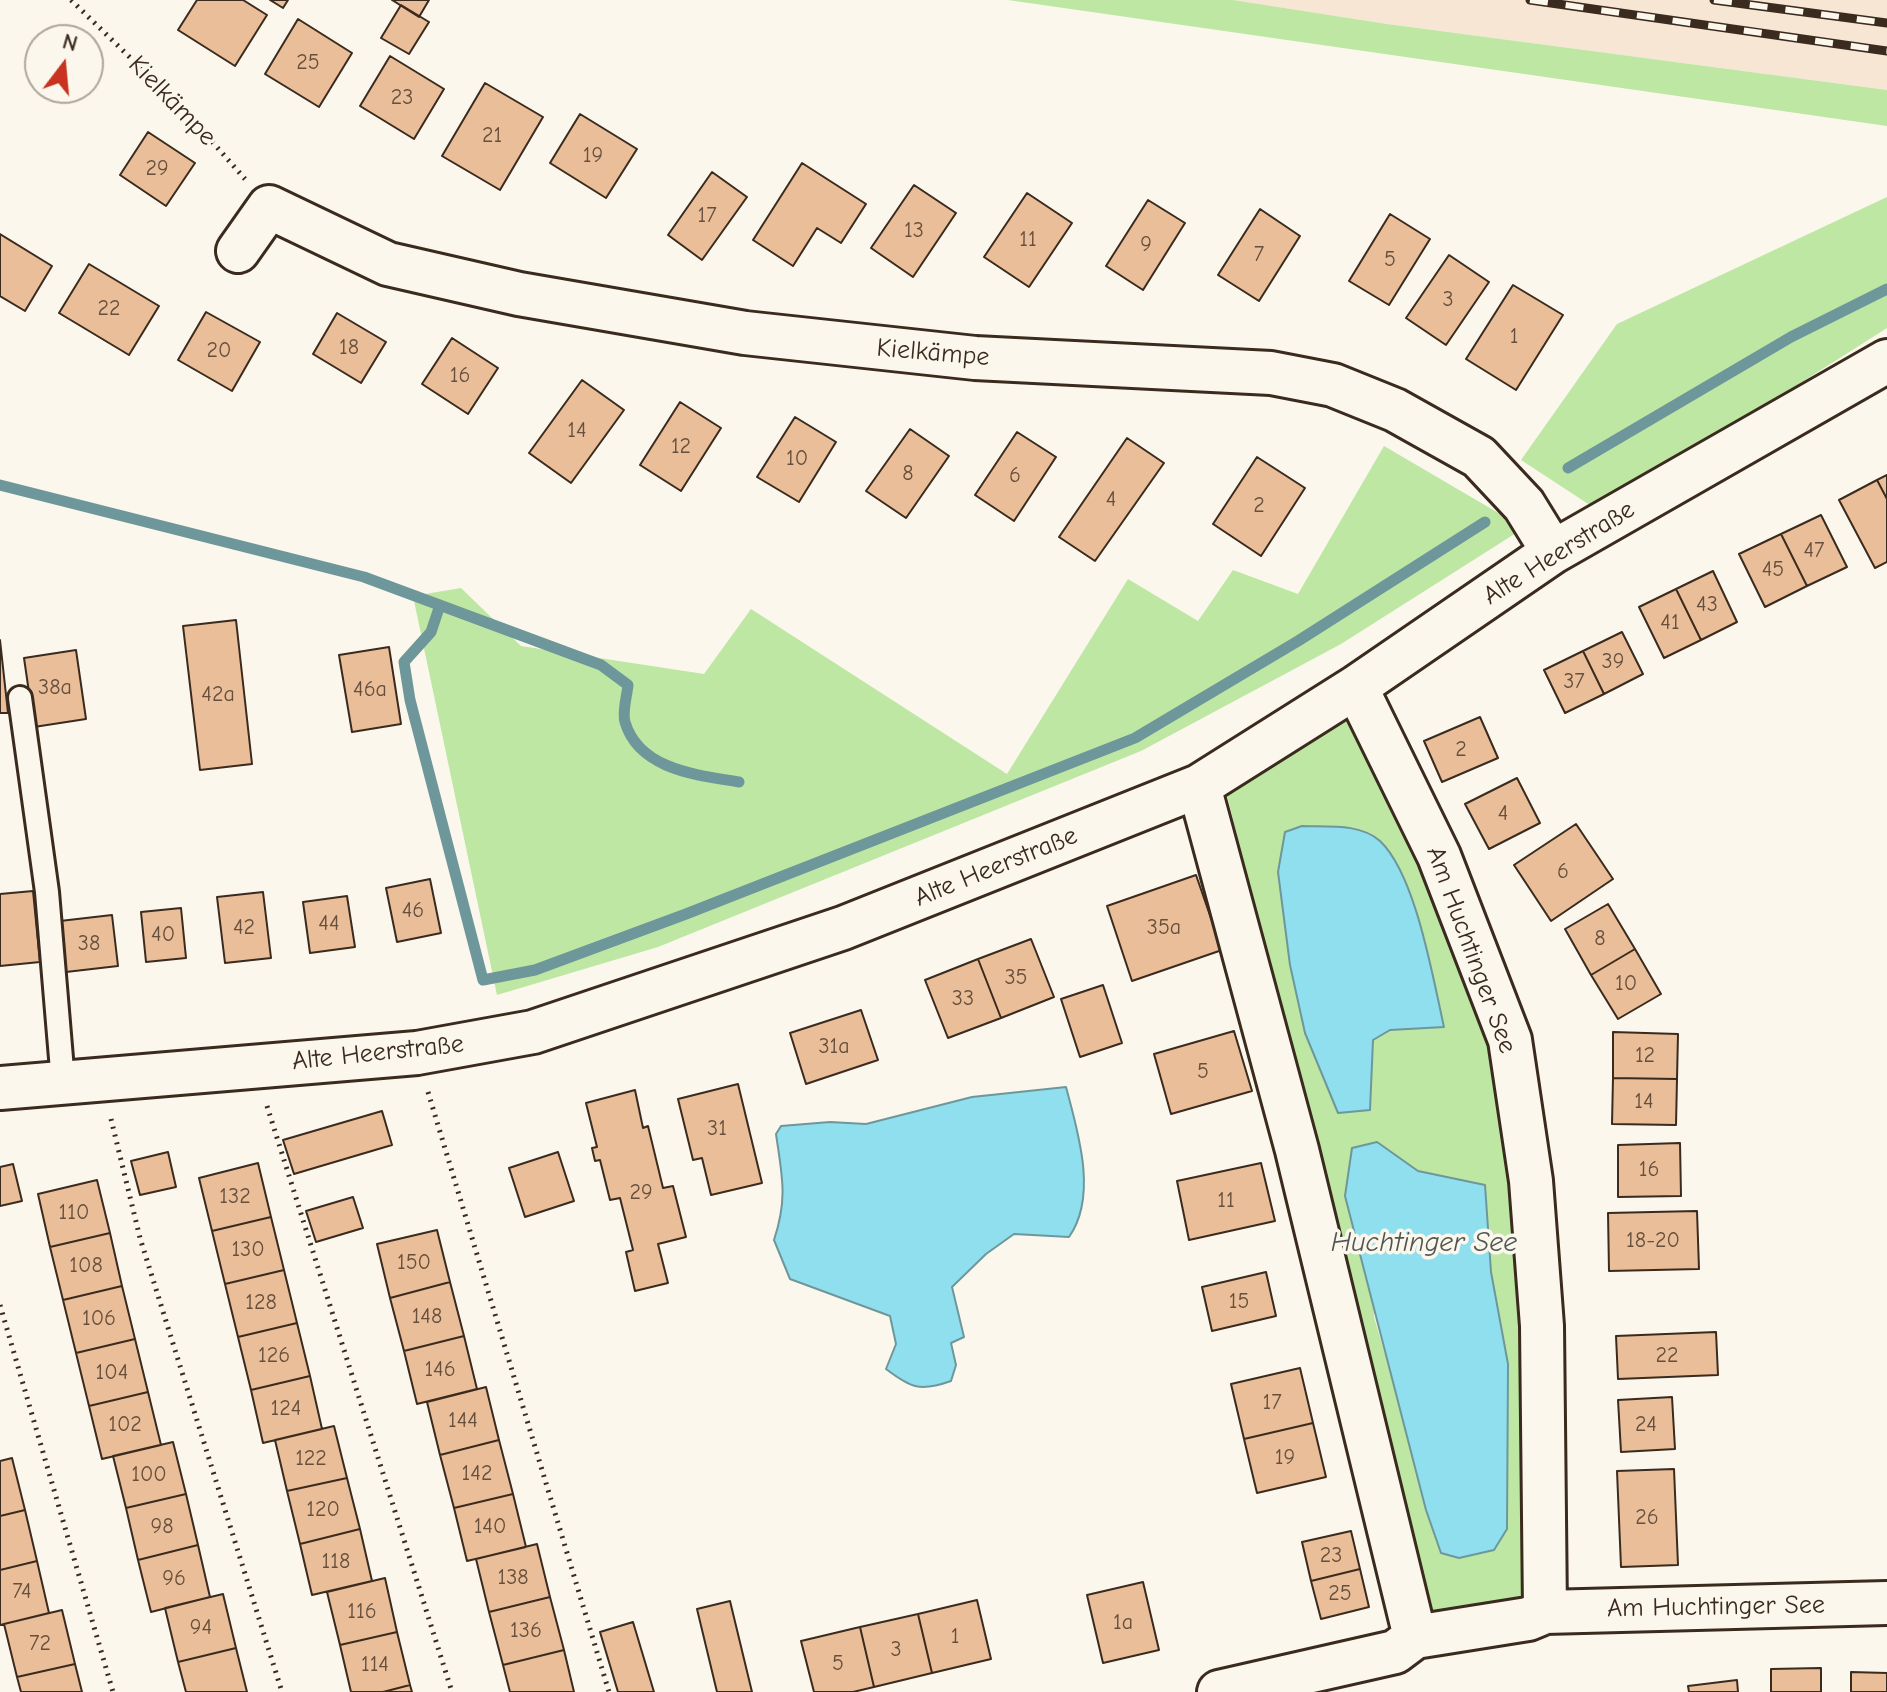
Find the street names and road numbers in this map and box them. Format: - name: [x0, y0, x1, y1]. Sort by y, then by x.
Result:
- street label: Kielkämpe: [122, 50, 222, 152]
- street label: Kielkämpe: [875, 333, 991, 373]
- street label: Alte Heerstraße: [1478, 494, 1640, 612]
- street label: Alte Heerstraße: [910, 820, 1082, 914]
- street label: Am Huchtinger See: [1419, 842, 1523, 1058]
- street label: Alte Heerstraße: [291, 1028, 465, 1078]
- street label: Am Huchtinger See: [1607, 1590, 1825, 1624]

